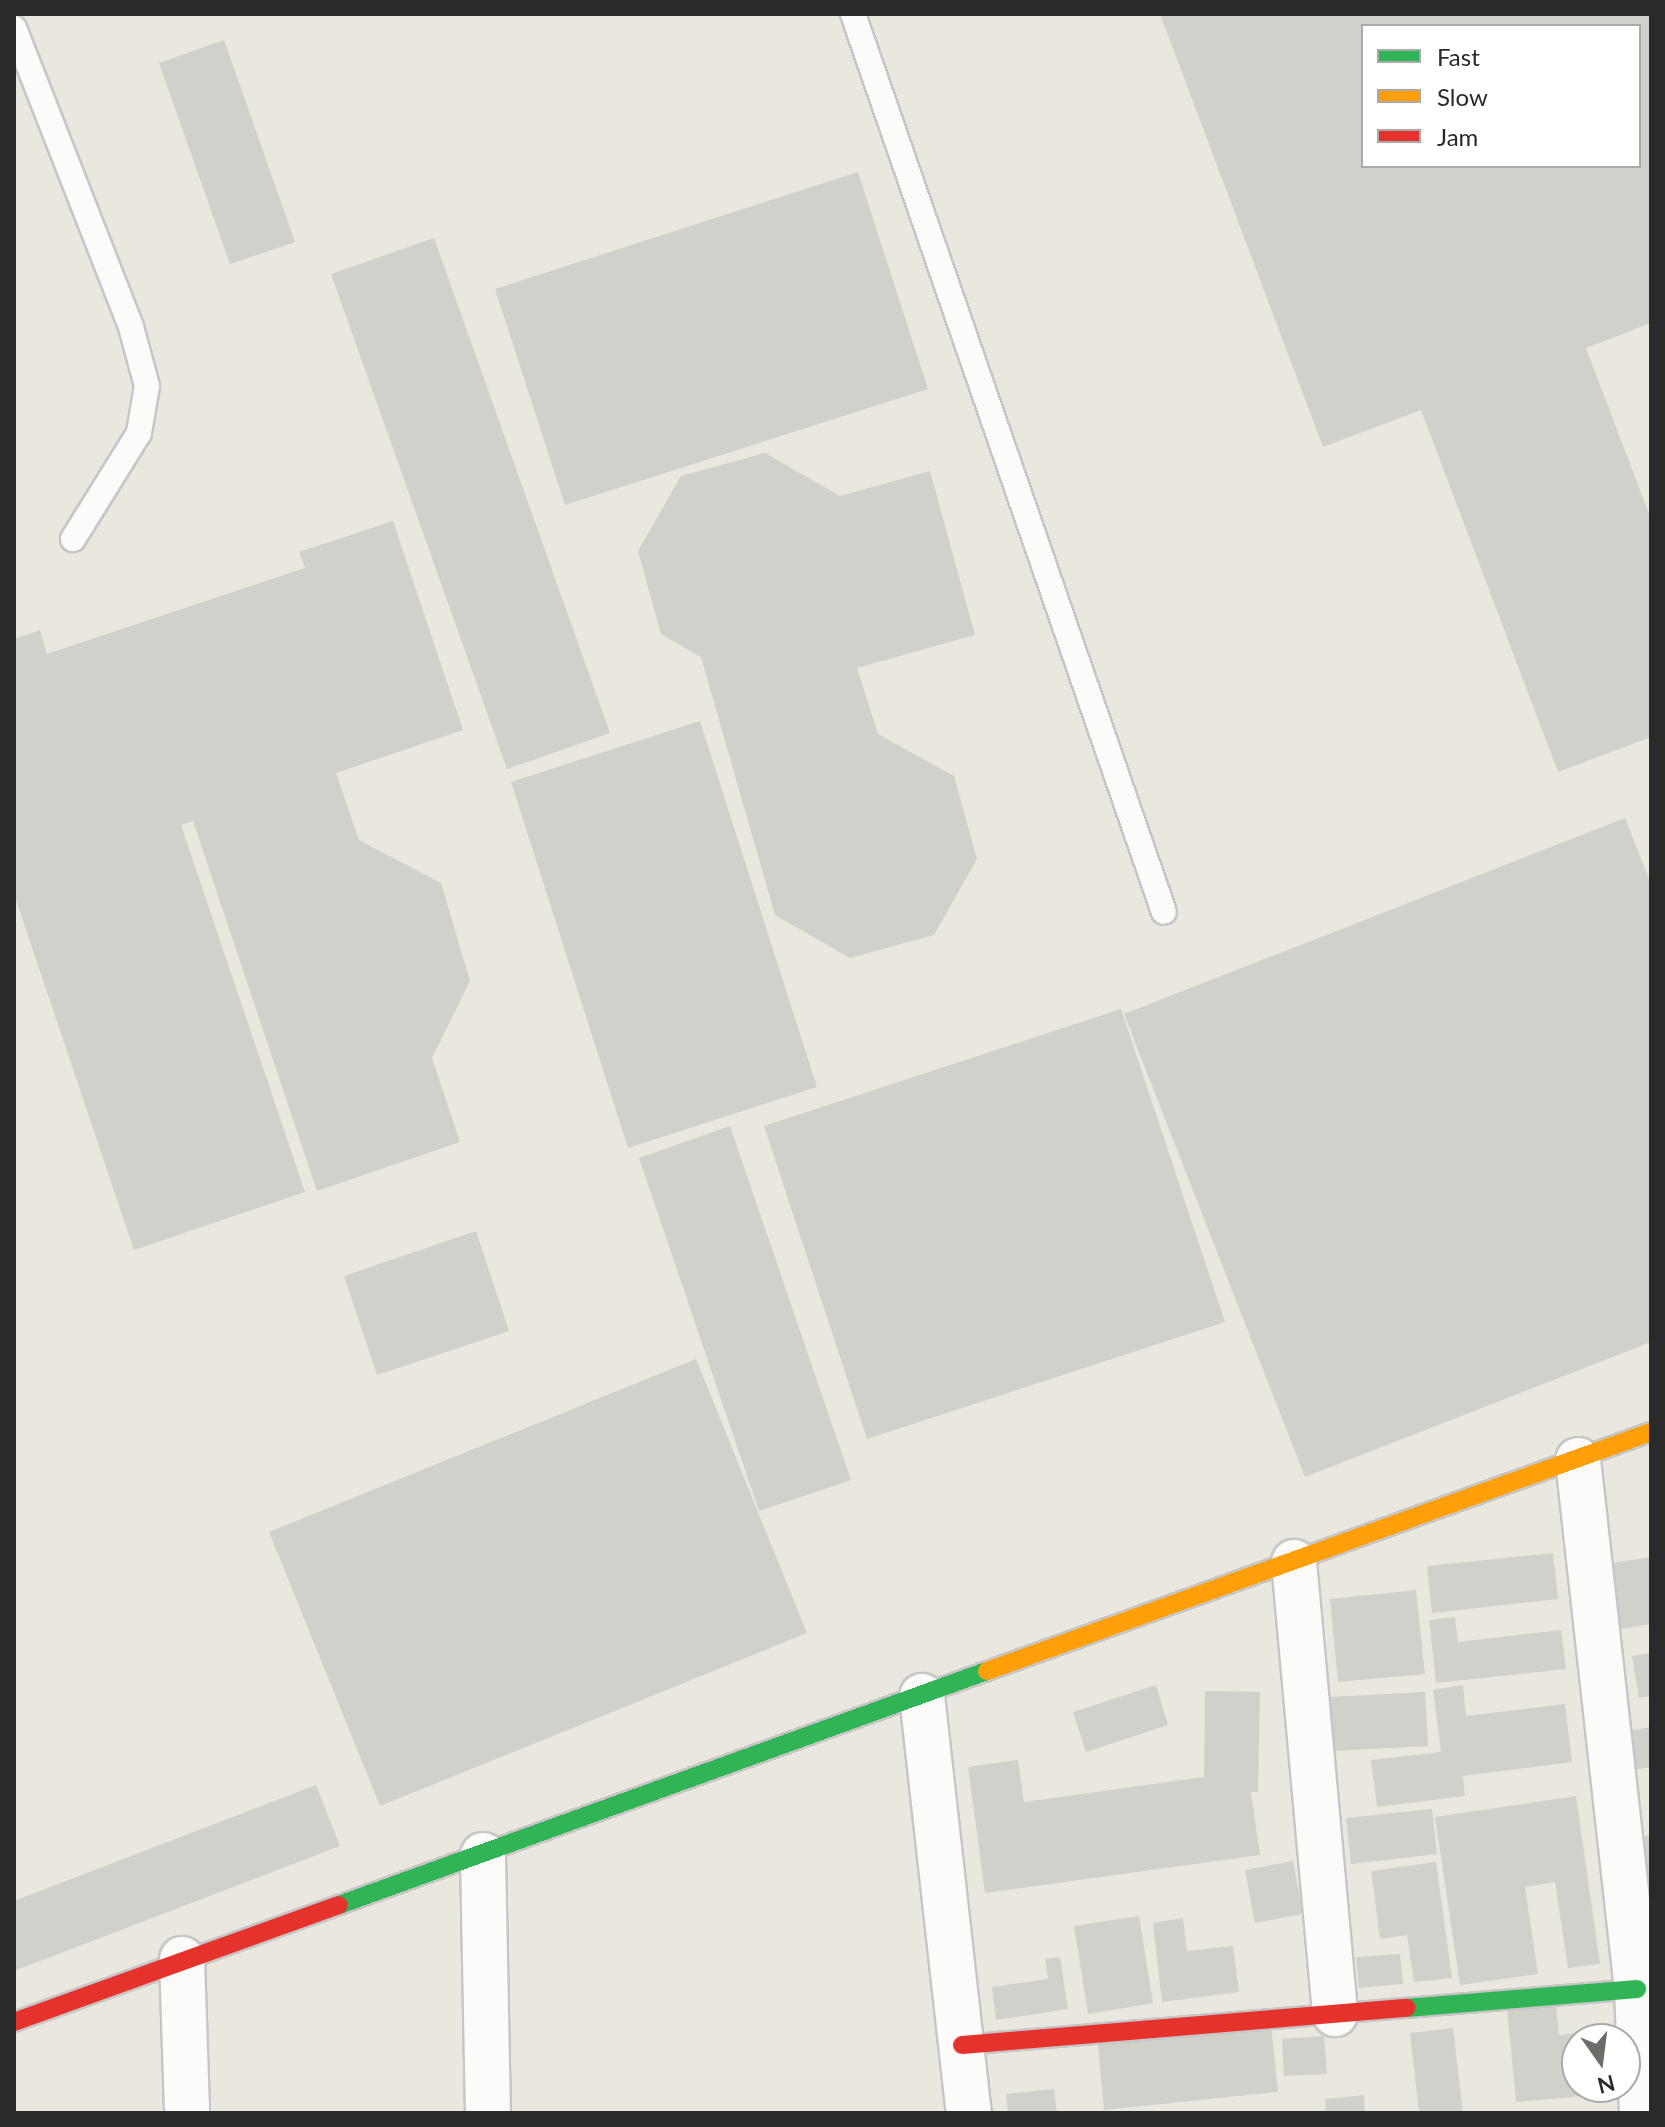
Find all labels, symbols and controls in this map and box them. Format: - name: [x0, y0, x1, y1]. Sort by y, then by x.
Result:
- legend: [1361, 24, 1641, 168]
- text: Fast: [1437, 42, 1480, 71]
- text: Slow: [1437, 82, 1488, 111]
- text: Jam: [1437, 122, 1478, 151]
- north arrow: [1561, 2023, 1641, 2103]
- text: N: [1595, 2070, 1618, 2100]

